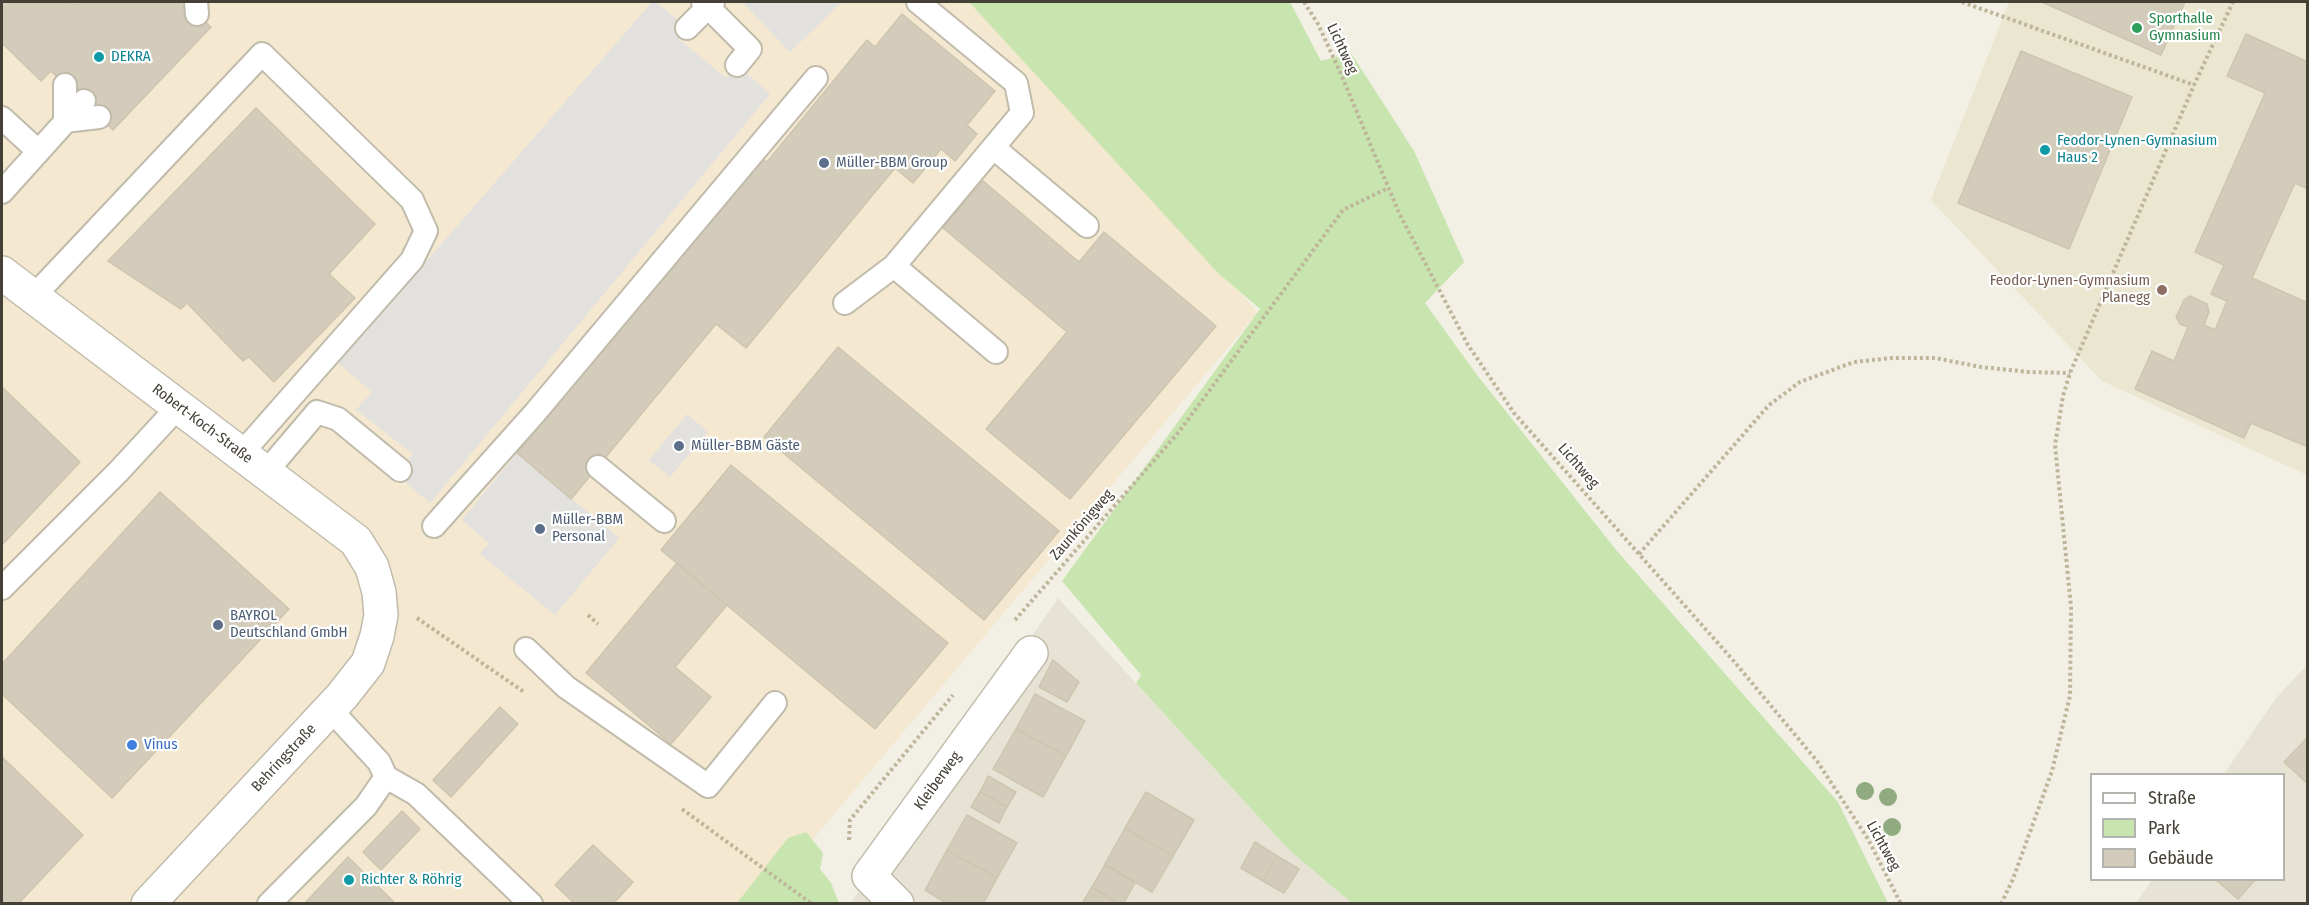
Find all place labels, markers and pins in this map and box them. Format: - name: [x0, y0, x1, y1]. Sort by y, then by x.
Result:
- place label: Sporthalle Gymnasium: [2149, 10, 2221, 45]
- marker: Sporthalle Gymnasium: [2130, 21, 2144, 35]
- place label: DEKRA: [111, 48, 151, 66]
- marker: DEKRA: [92, 50, 106, 64]
- place label: Feodor-Lynen-Gymnasium Haus 2: [2057, 132, 2217, 167]
- marker: Feodor-Lynen-Gymnasium Haus 2: [2038, 143, 2052, 157]
- place label: Müller-BBM Group: [836, 154, 948, 172]
- marker: Müller-BBM Group: [817, 156, 831, 170]
- place label: Feodor-Lynen-Gymnasium Planegg: [1990, 272, 2150, 307]
- marker: Feodor-Lynen-Gymnasium Planegg: [2155, 283, 2169, 297]
- place label: Müller-BBM Gäste: [691, 437, 800, 455]
- marker: Müller-BBM Gäste: [672, 439, 686, 453]
- place label: Müller-BBM Personal: [552, 511, 623, 546]
- marker: Müller-BBM Personal: [533, 522, 547, 536]
- place label: BAYROL Deutschland GmbH: [230, 607, 348, 642]
- marker: BAYROL Deutschland GmbH: [211, 618, 225, 632]
- place label: Vinus: [144, 736, 178, 754]
- marker: Vinus: [125, 738, 139, 752]
- place label: Richter & Röhrig: [361, 871, 461, 889]
- marker: Richter & Röhrig: [342, 873, 356, 887]

